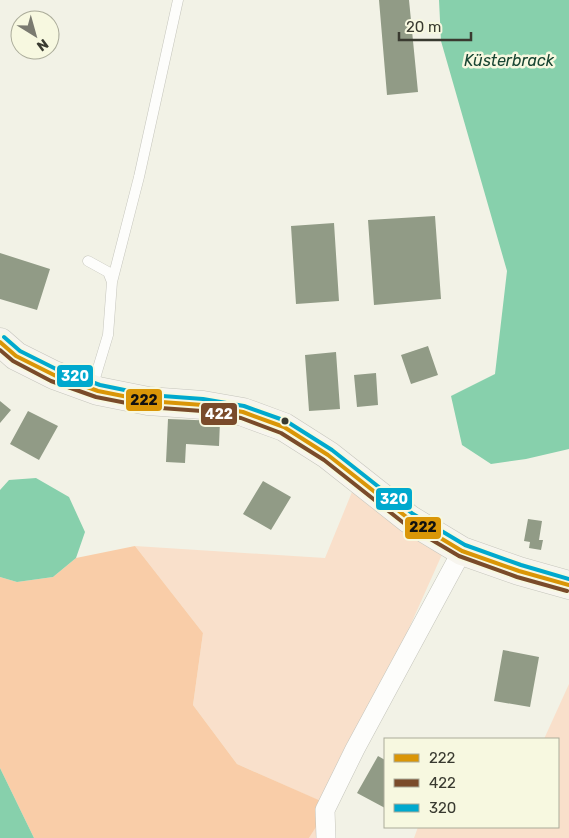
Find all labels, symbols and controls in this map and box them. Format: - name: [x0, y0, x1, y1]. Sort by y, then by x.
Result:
- north arrow: [10, 10, 60, 60]
- scale bar: [399, 10, 472, 42]
- text: 20 m: [406, 18, 441, 36]
- text: N: [33, 35, 52, 55]
- water label: Küsterbrack: [464, 51, 555, 70]
- line badge: 320: [56, 364, 94, 388]
- text: 320: [61, 368, 89, 385]
- line badge: 222: [125, 388, 163, 412]
- text: 222: [130, 392, 158, 409]
- line badge: 422: [200, 402, 238, 426]
- text: 422: [205, 406, 233, 423]
- unlabelled marker: [280, 416, 290, 426]
- line badge: 320: [375, 487, 413, 511]
- text: 320: [380, 491, 408, 508]
- line badge: 222: [404, 516, 442, 540]
- text: 222: [409, 519, 437, 536]
- legend: [384, 738, 559, 828]
- text: 222: [429, 749, 456, 767]
- text: 422: [429, 774, 456, 792]
- text: 320: [429, 799, 456, 817]

